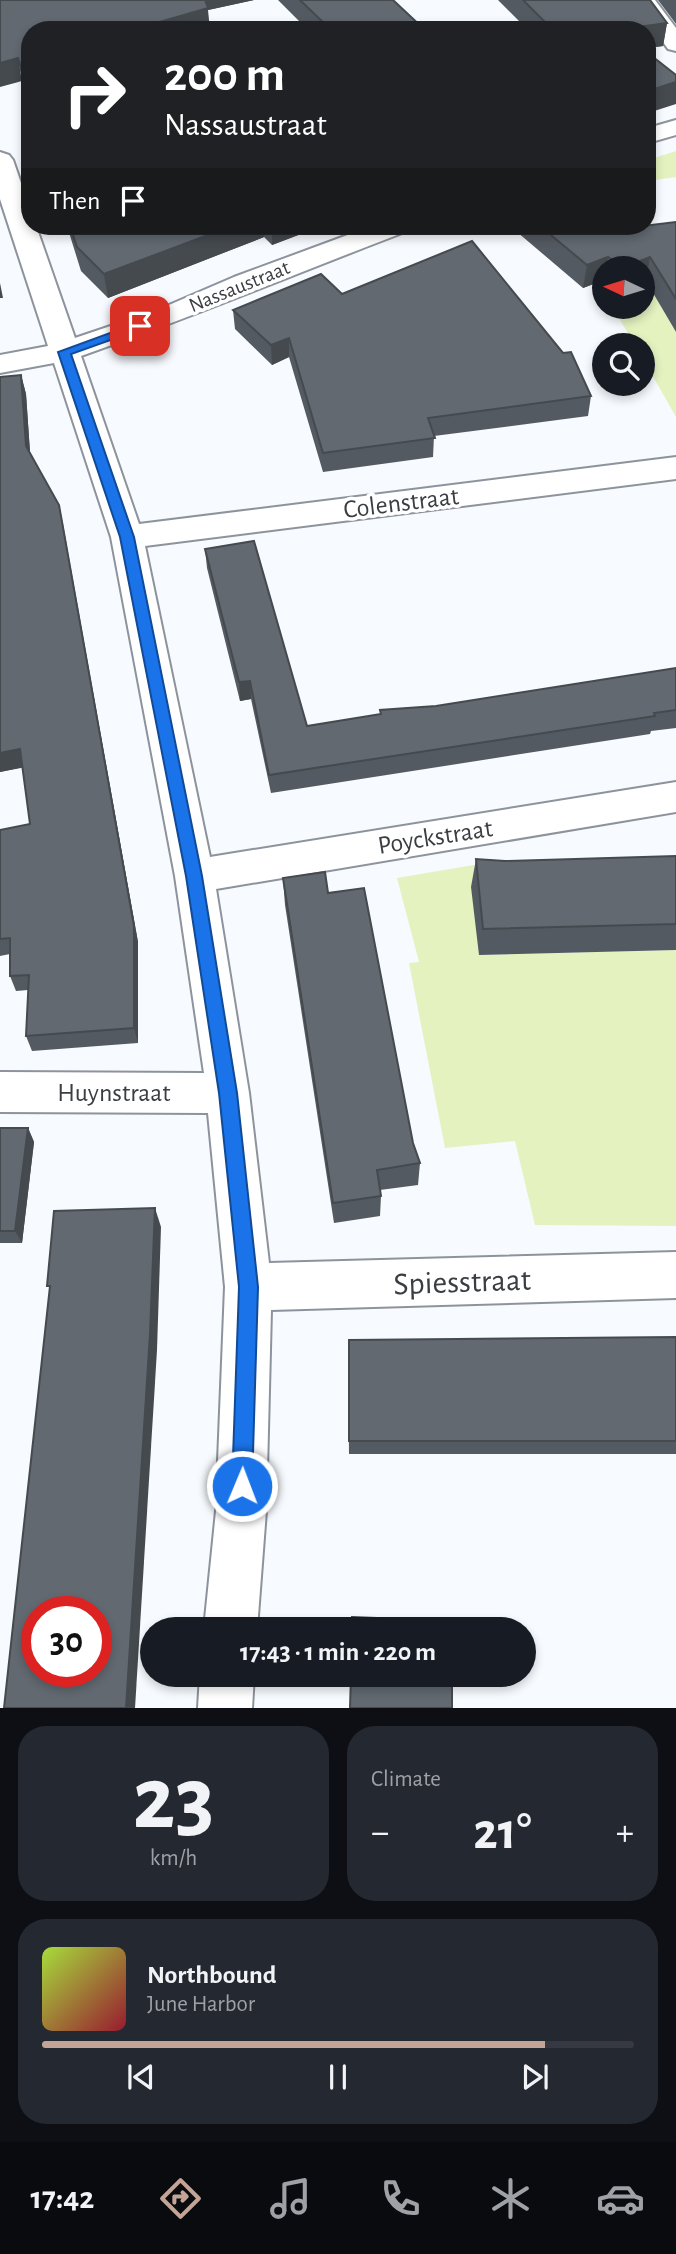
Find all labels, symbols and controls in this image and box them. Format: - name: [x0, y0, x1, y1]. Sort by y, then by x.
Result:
- icon: right: [49, 49, 140, 140]
- text: 200 m: [164, 51, 285, 100]
- text: Nassaustraat: [164, 109, 327, 141]
- icon: arrive: [114, 182, 152, 220]
- text: Then: [49, 188, 100, 214]
- north arrow: [592, 256, 654, 318]
- map controls: [592, 256, 655, 396]
- street label: Nassaustraat: [186, 257, 293, 316]
- pin: [110, 296, 170, 356]
- icon: arrive: [121, 307, 159, 345]
- button: search: [592, 333, 655, 396]
- street label: Colenstraat: [342, 483, 460, 523]
- street label: Poyckstraat: [376, 815, 494, 859]
- street label: Huynstraat: [57, 1080, 171, 1106]
- street label: Spiesstraat: [393, 1264, 531, 1300]
- position arrow: [205, 1449, 279, 1523]
- speed limit sign: 30: [21, 1596, 112, 1687]
- text: 17:43 · 1 min · 220 m: [240, 1639, 436, 1665]
- text: 23: [132, 1754, 215, 1845]
- text: Climate: [371, 1768, 441, 1791]
- text: 21°: [473, 1806, 532, 1858]
- text: −: [371, 1814, 389, 1852]
- text: +: [616, 1814, 634, 1852]
- text: km/h: [150, 1847, 197, 1870]
- text: Northbound: [147, 1962, 276, 1988]
- text: June Harbor: [147, 1993, 255, 2016]
- icon: previous: [122, 2058, 160, 2096]
- icon: pause: [319, 2058, 357, 2096]
- icon: next: [516, 2058, 554, 2096]
- icon: directions: [156, 2174, 205, 2223]
- icon: music: [266, 2174, 315, 2223]
- icon: phone: [376, 2174, 425, 2223]
- icon: climate: [486, 2174, 535, 2223]
- icon: car: [596, 2174, 645, 2223]
- text: 17:42: [31, 2182, 94, 2214]

